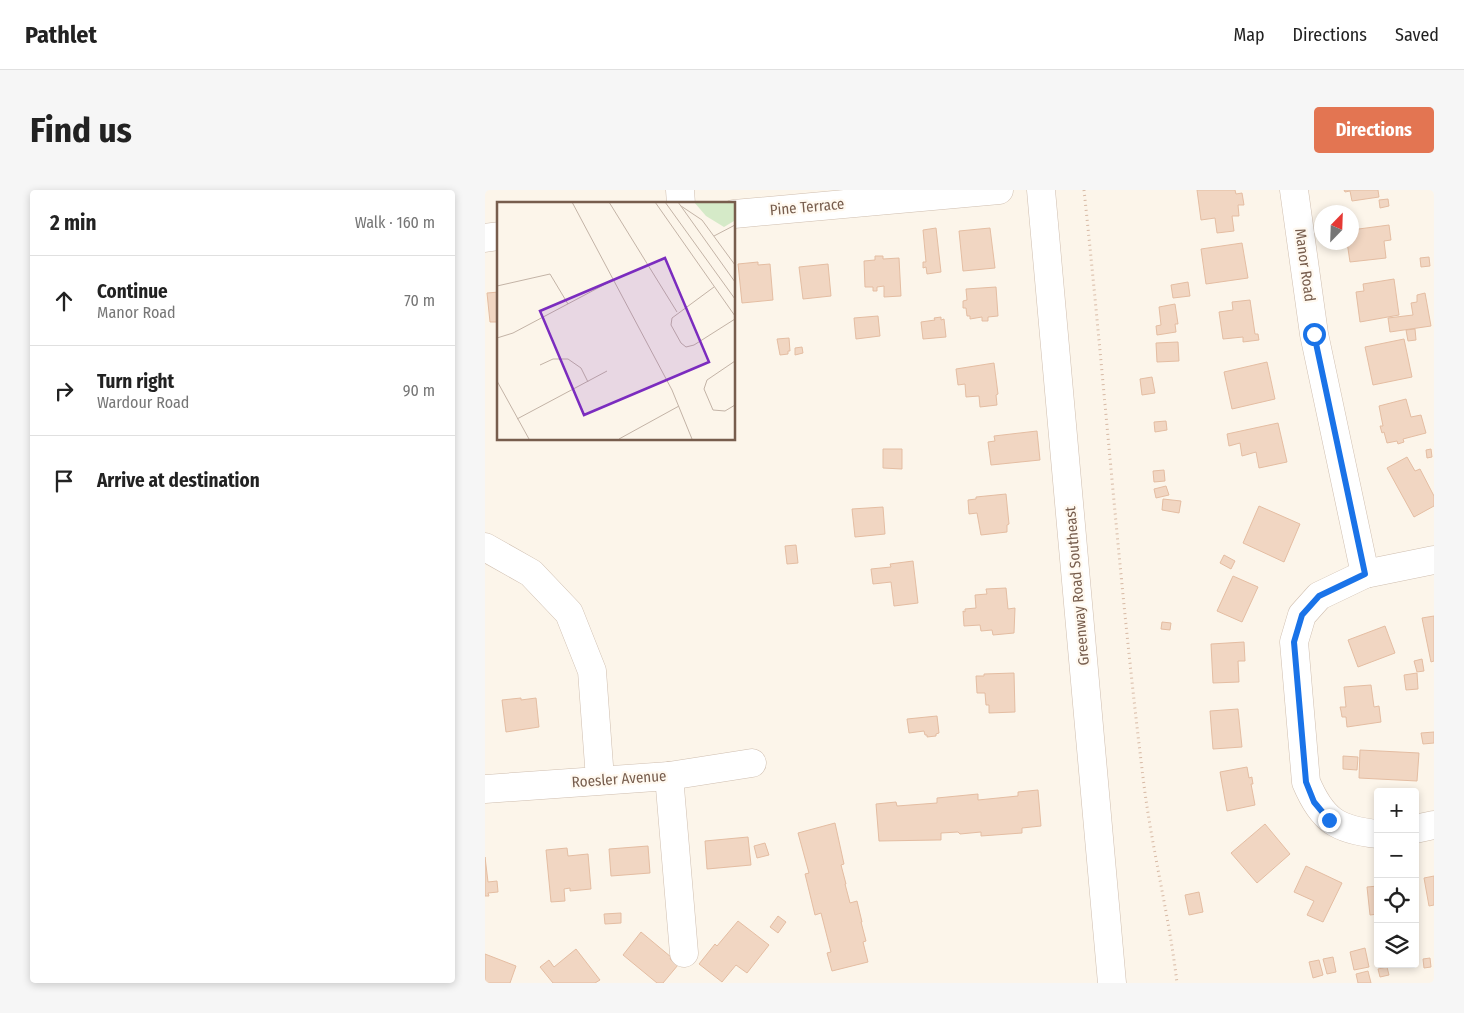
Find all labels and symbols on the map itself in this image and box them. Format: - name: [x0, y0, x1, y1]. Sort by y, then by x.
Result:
- street label: Pine Terrace: [769, 195, 845, 219]
- inset map: [497, 202, 735, 440]
- north arrow: [1314, 205, 1359, 250]
- street label: Manor Road: [1291, 227, 1319, 303]
- route start: [1303, 323, 1326, 346]
- street label: Greenway Road Southeast: [1061, 506, 1093, 666]
- street label: Roesler Avenue: [571, 767, 667, 791]
- route end: [1318, 809, 1341, 832]

